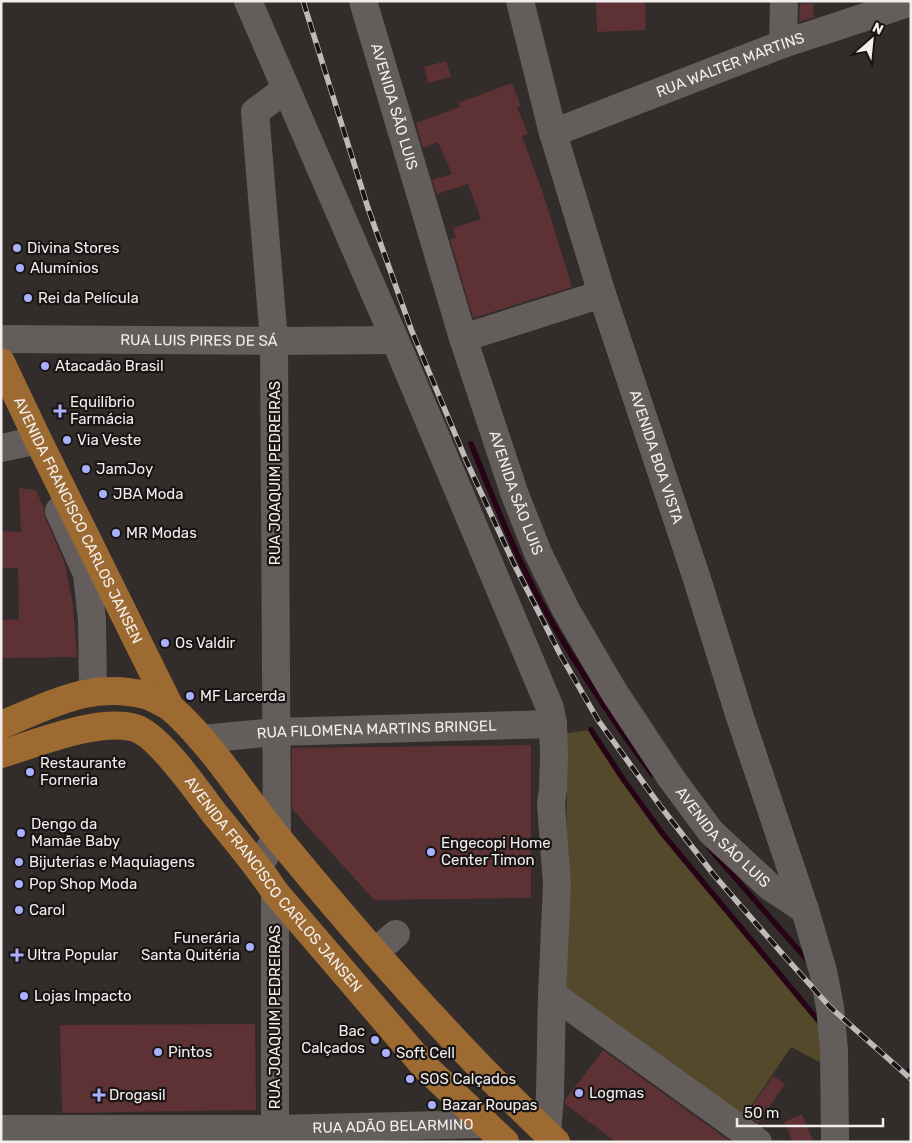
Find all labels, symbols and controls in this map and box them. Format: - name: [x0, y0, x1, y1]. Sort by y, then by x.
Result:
- north arrow: [847, 15, 897, 65]
- text: N: [869, 19, 886, 39]
- street label: RUA WALTER MARTINS: [654, 29, 807, 101]
- street label: AVENIDA SÃO LUIS: [367, 41, 422, 172]
- place label: Divina Stores: [27, 239, 120, 257]
- marker: Divina Stores: [11, 242, 23, 254]
- place label: Alumínios: [30, 259, 99, 277]
- marker: Alumínios: [14, 262, 26, 274]
- place label: Rei da Película: [38, 289, 139, 307]
- marker: Rei da Película: [22, 292, 34, 304]
- street label: RUA LUIS PIRES DE SÁ: [120, 331, 278, 350]
- place label: Atacadão Brasil: [55, 357, 164, 375]
- marker: Atacadão Brasil: [39, 360, 51, 372]
- street label: RUA JOAQUIM PEDREIRAS: [266, 381, 284, 565]
- street label: AVENIDA BOA VISTA: [626, 388, 687, 526]
- place label: Equilíbrio Farmácia: [70, 393, 135, 428]
- street label: AVENIDA FRANCISCO CARLOS JANSEN: [10, 394, 146, 647]
- marker: Equilíbrio Farmácia: [54, 405, 66, 417]
- street label: AVENIDA SÃO LUIS: [485, 428, 547, 558]
- place label: Via Veste: [77, 431, 141, 449]
- marker: Via Veste: [61, 434, 73, 446]
- place label: JamJoy: [96, 460, 153, 478]
- marker: JamJoy: [80, 463, 92, 475]
- place label: JBA Moda: [113, 485, 183, 503]
- marker: JBA Moda: [97, 488, 109, 500]
- place label: MR Modas: [126, 524, 197, 542]
- marker: MR Modas: [110, 527, 122, 539]
- place label: Os Valdir: [175, 634, 236, 652]
- marker: Os Valdir: [159, 637, 171, 649]
- place label: MF Larcerda: [200, 687, 286, 705]
- marker: MF Larcerda: [184, 690, 196, 702]
- street label: RUA FILOMENA MARTINS BRINGEL: [256, 717, 497, 743]
- place label: Restaurante Forneria: [40, 754, 126, 789]
- marker: Restaurante Forneria: [24, 766, 36, 778]
- street label: AVENIDA FRANCISCO CARLOS JANSEN: [181, 773, 366, 996]
- street label: AVENIDA SÃO LUIS: [672, 783, 774, 891]
- place label: Dengo da Mamãe Baby: [31, 815, 120, 850]
- marker: Dengo da Mamãe Baby: [15, 827, 27, 839]
- place label: Engecopi Home Center Timon: [441, 834, 551, 869]
- marker: Engecopi Home Center Timon: [425, 846, 437, 858]
- place label: Bijuterias e Maquiagens: [29, 853, 195, 871]
- marker: Bijuterias e Maquiagens: [13, 856, 25, 868]
- place label: Pop Shop Moda: [29, 875, 137, 893]
- marker: Pop Shop Moda: [13, 878, 25, 890]
- place label: Carol: [29, 901, 65, 919]
- marker: Carol: [13, 904, 25, 916]
- street label: RUA JOAQUIM PEDREIRAS: [266, 925, 284, 1109]
- place label: Funerária Santa Quitéria: [141, 929, 240, 964]
- marker: Funerária Santa Quitéria: [244, 941, 256, 953]
- place label: Ultra Popular: [27, 946, 119, 964]
- marker: Ultra Popular: [11, 949, 23, 961]
- place label: Lojas Impacto: [34, 987, 132, 1005]
- marker: Lojas Impacto: [18, 990, 30, 1002]
- place label: Bac Calçados: [301, 1022, 365, 1057]
- marker: Bac Calçados: [369, 1034, 381, 1046]
- place label: Pintos: [168, 1043, 213, 1061]
- place label: Soft Cell: [396, 1044, 455, 1062]
- marker: Pintos: [152, 1046, 164, 1058]
- marker: Soft Cell: [380, 1047, 392, 1059]
- place label: SOS Calçados: [420, 1070, 517, 1088]
- marker: SOS Calçados: [404, 1073, 416, 1085]
- place label: Logmas: [589, 1084, 644, 1102]
- place label: Drogasil: [109, 1086, 166, 1104]
- marker: Logmas: [573, 1087, 585, 1099]
- marker: Drogasil: [93, 1089, 105, 1101]
- place label: Bazar Roupas: [442, 1096, 538, 1114]
- scale bar: [737, 1096, 883, 1128]
- marker: Bazar Roupas: [426, 1099, 438, 1111]
- text: 50 m: [744, 1104, 779, 1122]
- street label: RUA ADÃO BELARMINO: [312, 1115, 474, 1137]

